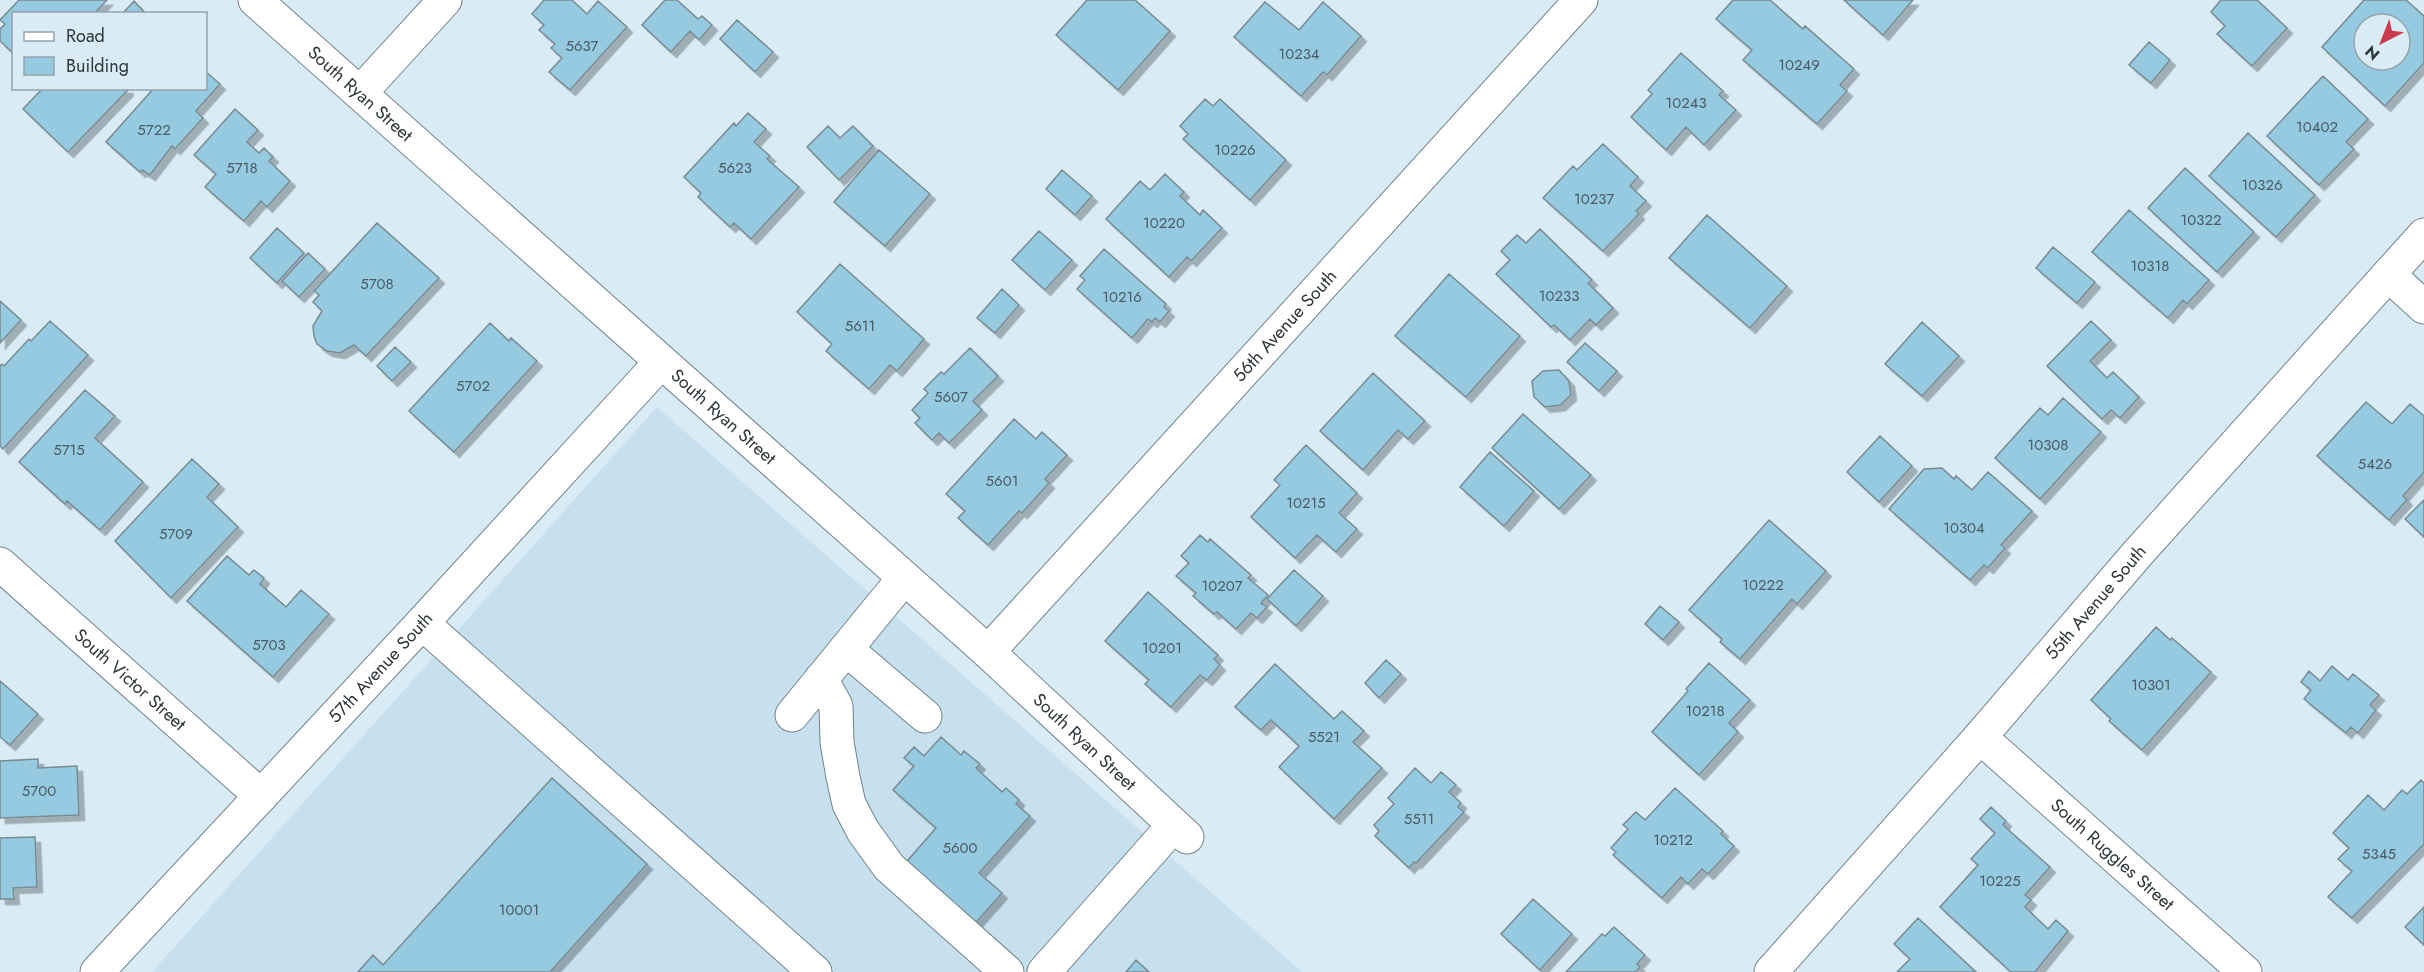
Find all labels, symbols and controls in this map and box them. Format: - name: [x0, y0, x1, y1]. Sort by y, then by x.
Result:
- legend: [12, 12, 207, 90]
- north arrow: [2352, 12, 2412, 72]
- text: Road: [66, 23, 105, 49]
- house number: 5637: [566, 35, 599, 57]
- street label: South Ryan Street: [302, 40, 419, 148]
- text: N: [2360, 40, 2385, 66]
- house number: 10234: [1278, 43, 1320, 65]
- text: Building: [66, 53, 129, 79]
- house number: 10249: [1778, 54, 1820, 76]
- house number: 10243: [1665, 92, 1707, 114]
- house number: 10402: [2296, 116, 2338, 138]
- house number: 5722: [137, 119, 171, 141]
- house number: 10226: [1214, 139, 1256, 161]
- house number: 5718: [226, 157, 258, 179]
- house number: 5623: [718, 157, 752, 179]
- house number: 10326: [2241, 174, 2283, 196]
- house number: 10237: [1574, 188, 1614, 210]
- house number: 10322: [2180, 209, 2222, 231]
- house number: 10220: [1143, 212, 1185, 234]
- house number: 10318: [2131, 255, 2169, 277]
- street label: 56th Avenue South: [1227, 264, 1343, 388]
- house number: 5708: [360, 273, 394, 295]
- house number: 10233: [1539, 285, 1579, 307]
- house number: 10216: [1102, 286, 1142, 308]
- house number: 5611: [845, 315, 875, 337]
- street label: South Ryan Street: [665, 363, 782, 471]
- house number: 5702: [456, 375, 490, 397]
- house number: 5607: [934, 386, 968, 408]
- house number: 10308: [2027, 434, 2069, 456]
- house number: 5715: [53, 439, 85, 461]
- house number: 5426: [2358, 453, 2392, 475]
- house number: 5601: [986, 470, 1018, 492]
- house number: 10215: [1286, 492, 1326, 514]
- house number: 10304: [1943, 517, 1985, 539]
- house number: 5709: [159, 523, 193, 545]
- street label: 55th Avenue South: [2039, 539, 2152, 665]
- house number: 10222: [1742, 574, 1784, 596]
- house number: 10207: [1201, 575, 1243, 597]
- street label: 57th Avenue South: [322, 606, 439, 729]
- street label: South Victor Street: [68, 623, 192, 737]
- house number: 5703: [252, 634, 286, 656]
- house number: 10201: [1142, 637, 1182, 659]
- house number: 10301: [2131, 674, 2171, 696]
- street label: South Ryan Street: [1027, 687, 1143, 797]
- house number: 10218: [1685, 700, 1725, 722]
- house number: 5521: [1308, 726, 1340, 748]
- house number: 5700: [22, 780, 56, 802]
- street label: South Ruggles Street: [2045, 792, 2180, 917]
- house number: 5511: [1404, 808, 1434, 830]
- house number: 10212: [1653, 829, 1693, 851]
- house number: 5600: [942, 837, 978, 859]
- house number: 5345: [2362, 843, 2396, 865]
- house number: 10225: [1979, 870, 2021, 892]
- house number: 10001: [499, 899, 539, 921]

